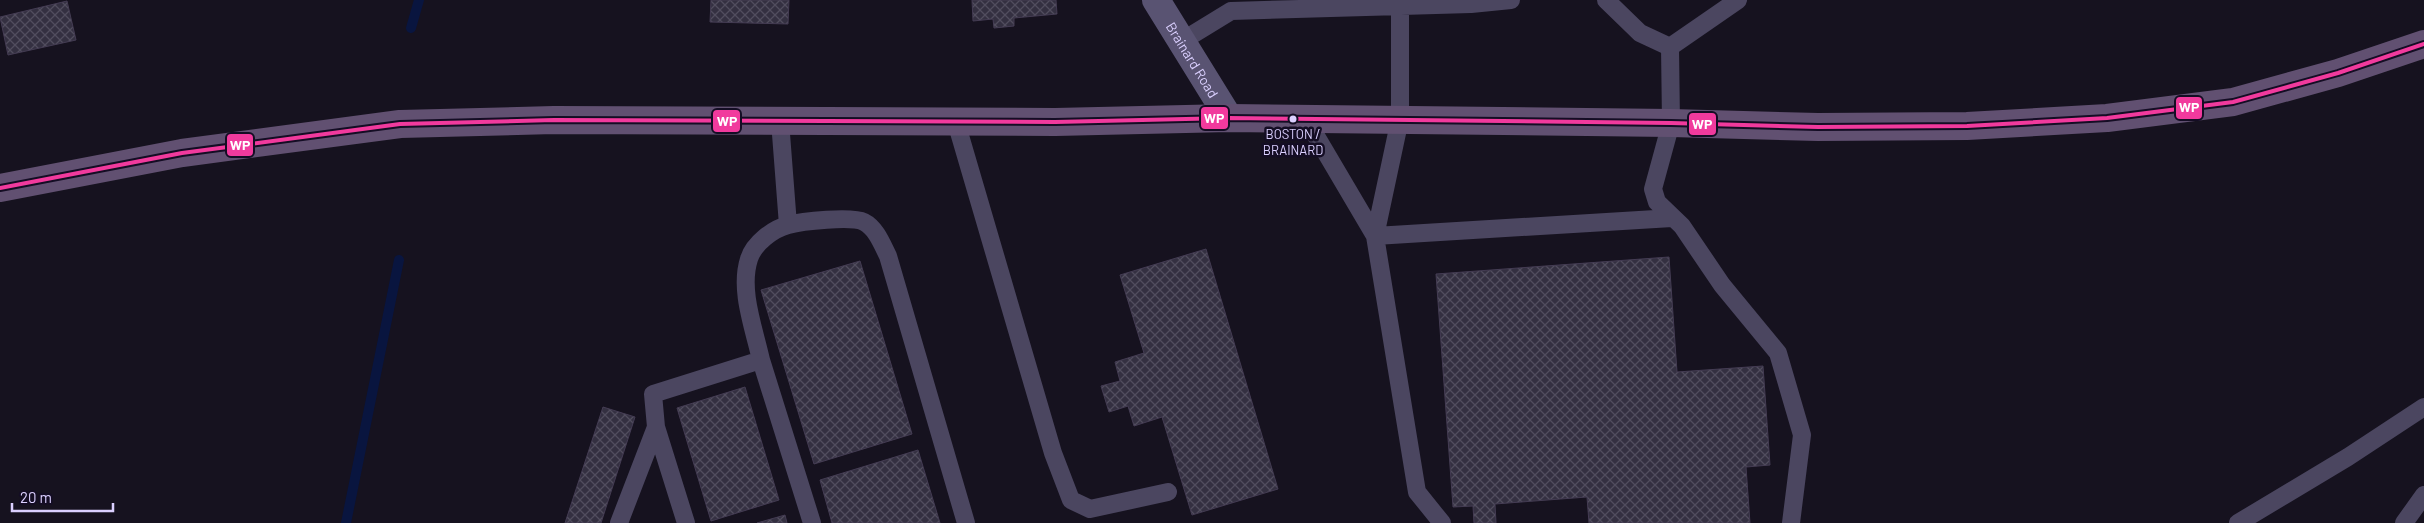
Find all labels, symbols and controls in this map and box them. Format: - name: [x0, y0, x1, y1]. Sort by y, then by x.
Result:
- street label: Brainard Road: [1163, 19, 1223, 100]
- line badge: WP: [2175, 96, 2203, 120]
- text: WP: [2179, 98, 2199, 115]
- line badge: WP: [1200, 106, 1229, 130]
- line badge: WP: [712, 109, 741, 133]
- text: WP: [1204, 109, 1224, 126]
- text: WP: [717, 112, 737, 129]
- line badge: WP: [1688, 112, 1717, 136]
- marker: BOSTON / BRAINARD: [1288, 114, 1298, 124]
- text: WP: [1692, 115, 1712, 132]
- place label: BOSTON / BRAINARD: [1263, 126, 1323, 158]
- line badge: WP: [226, 133, 254, 157]
- text: WP: [230, 136, 250, 153]
- scale bar: [12, 480, 114, 512]
- text: 20 m: [20, 488, 52, 506]

